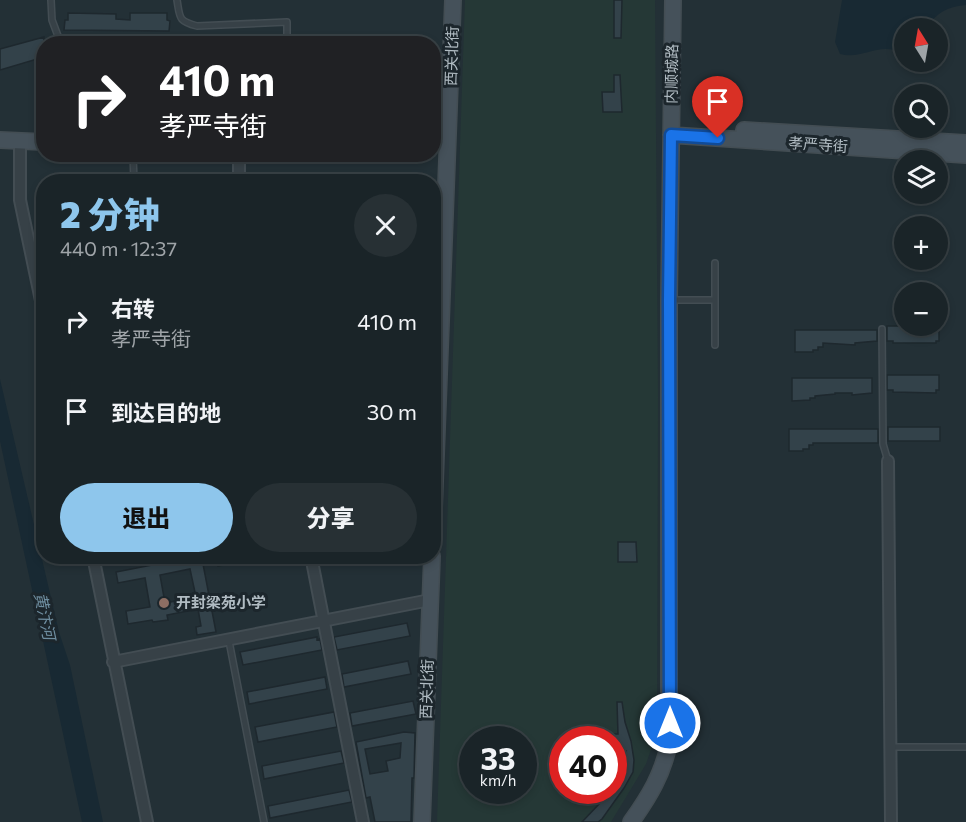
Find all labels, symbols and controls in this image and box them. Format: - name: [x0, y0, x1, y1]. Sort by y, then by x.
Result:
- north arrow: [894, 18, 948, 72]
- map controls: [894, 18, 948, 336]
- street label: 西关北街: [441, 26, 461, 86]
- street label: 内顺城路: [661, 44, 681, 104]
- text: 410 m: [159, 53, 275, 105]
- icon: right: [60, 60, 138, 138]
- pin: [692, 76, 743, 138]
- button: search: [894, 84, 948, 138]
- icon: arrive: [701, 85, 734, 118]
- text: 孝严寺街: [159, 109, 267, 142]
- street label: 孝严寺街: [788, 133, 849, 155]
- button: layers: [894, 150, 948, 204]
- text: 2 分钟: [60, 191, 160, 235]
- button: close: [354, 194, 417, 257]
- button: +: [894, 216, 948, 270]
- text: 440 m · 12:37: [60, 236, 177, 260]
- button: −: [894, 282, 948, 336]
- text: 右转: [111, 295, 155, 322]
- icon: right: [60, 305, 93, 338]
- text: 410 m: [357, 308, 417, 335]
- text: 孝严寺街: [111, 326, 191, 350]
- icon: arrive: [60, 395, 93, 428]
- text: 30 m: [367, 398, 417, 425]
- text: 到达目的地: [111, 399, 221, 426]
- button: 退出: [60, 483, 233, 552]
- button: 分享: [245, 483, 417, 552]
- water label: 黄汴河: [31, 590, 60, 644]
- place label: 开封梁苑小学: [176, 593, 266, 611]
- marker: 开封梁苑小学: [157, 596, 171, 610]
- street label: 西关北街: [416, 659, 436, 719]
- position arrow: [638, 691, 702, 755]
- speed limit sign: 40: [549, 726, 627, 804]
- text: 33: [481, 739, 515, 776]
- text: km/h: [480, 771, 516, 789]

